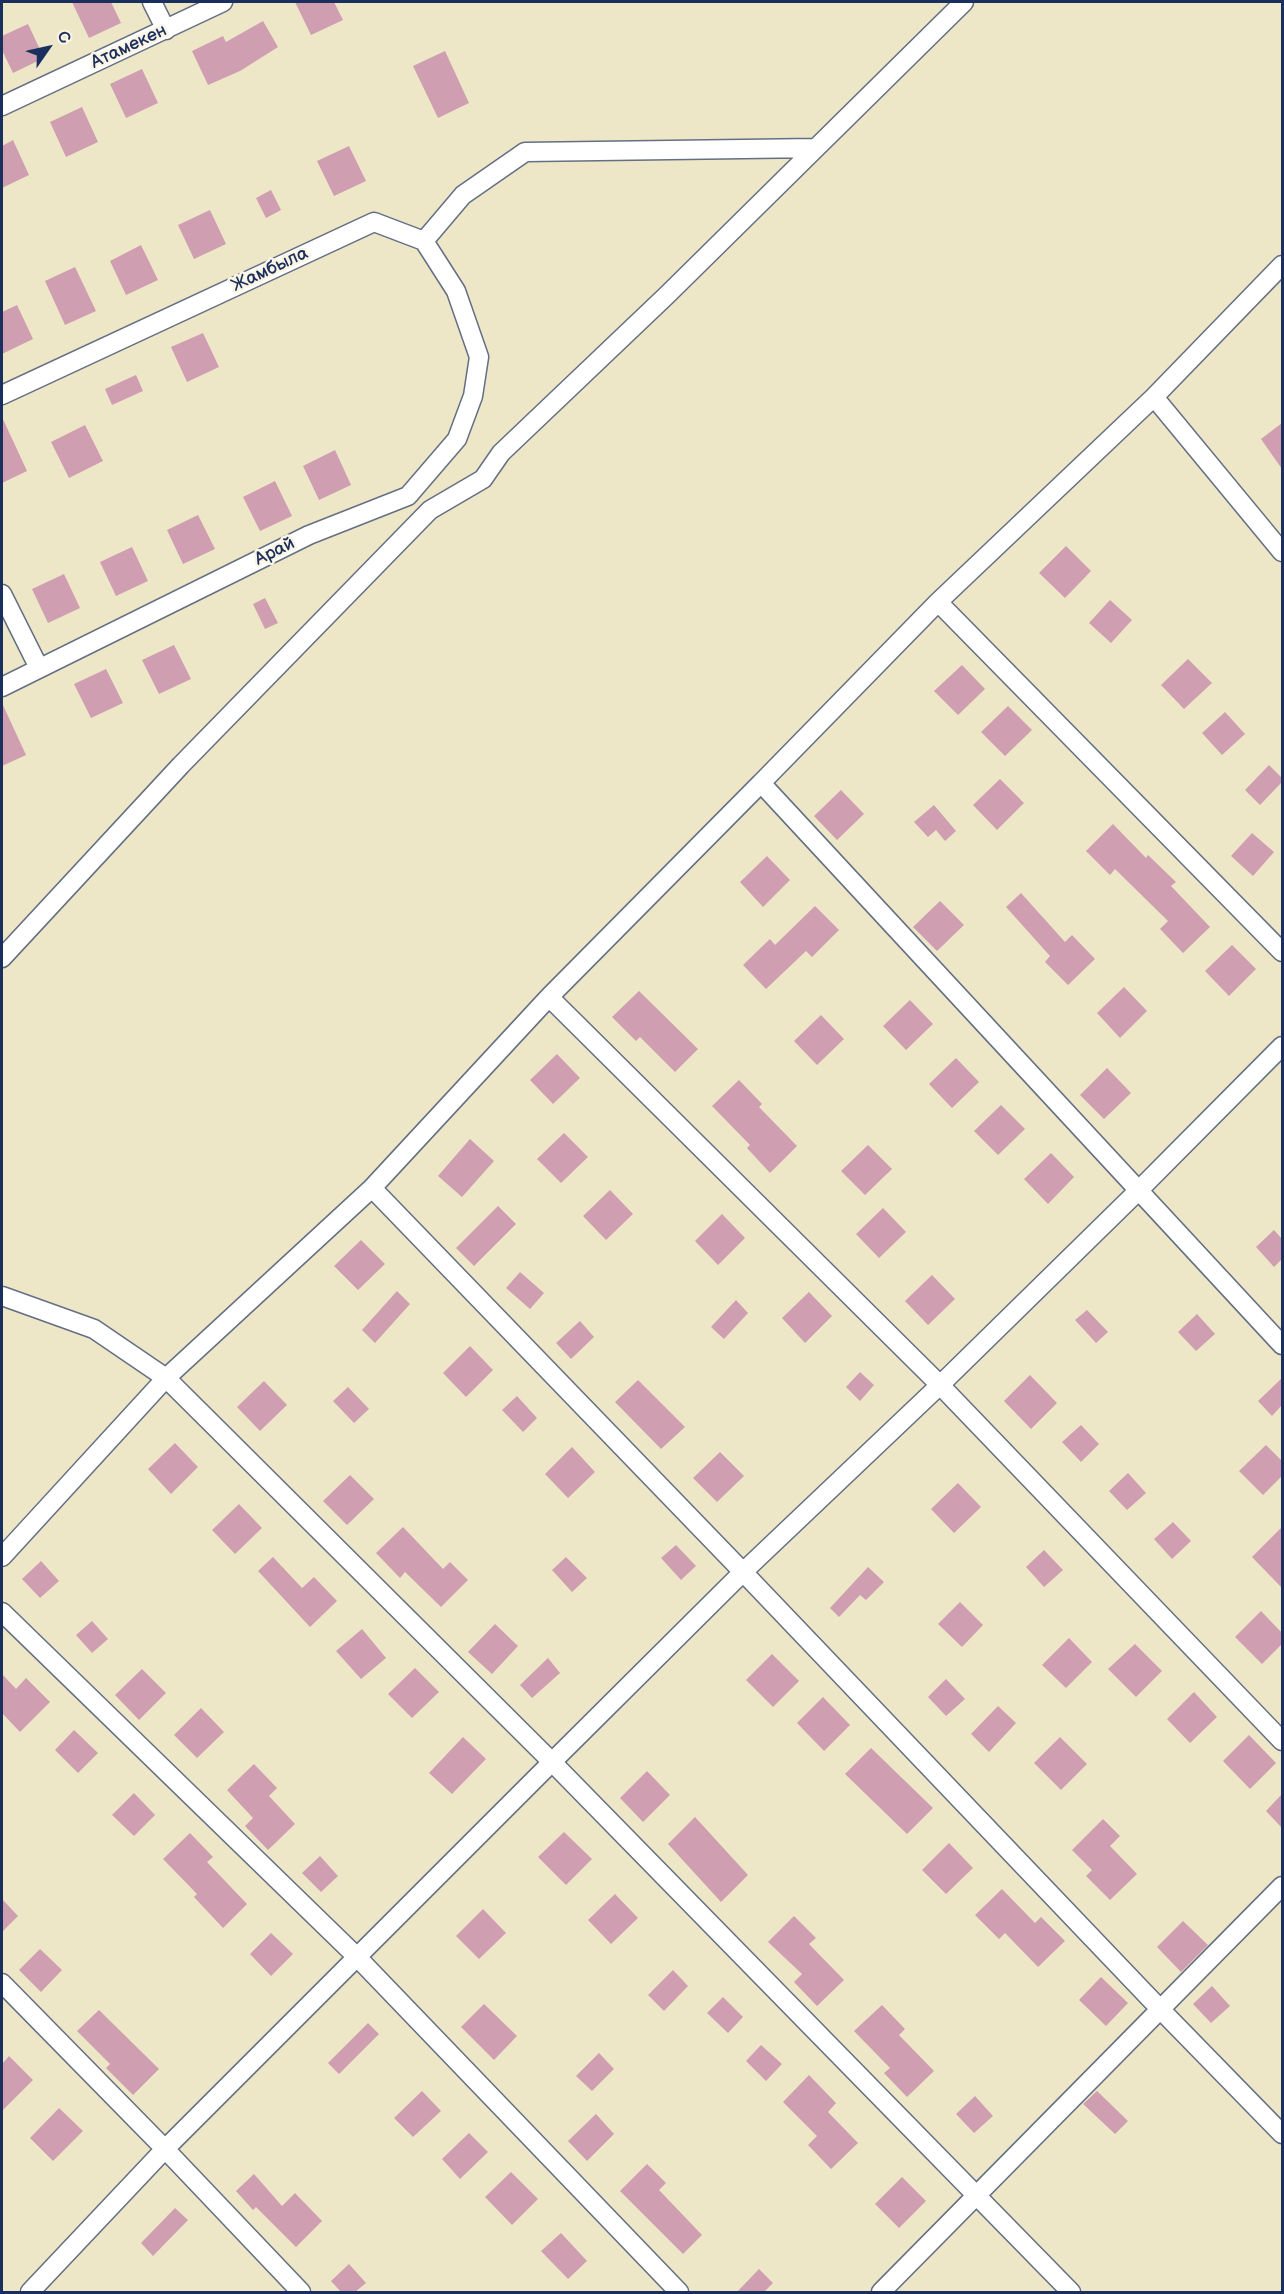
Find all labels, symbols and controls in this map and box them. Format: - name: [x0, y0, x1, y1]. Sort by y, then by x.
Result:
- north arrow: [18, 18, 78, 78]
- street label: Атамекен: [88, 20, 170, 74]
- text: С: [52, 28, 74, 48]
- street label: Жамбыла: [228, 243, 312, 297]
- street label: Арай: [251, 533, 299, 571]

